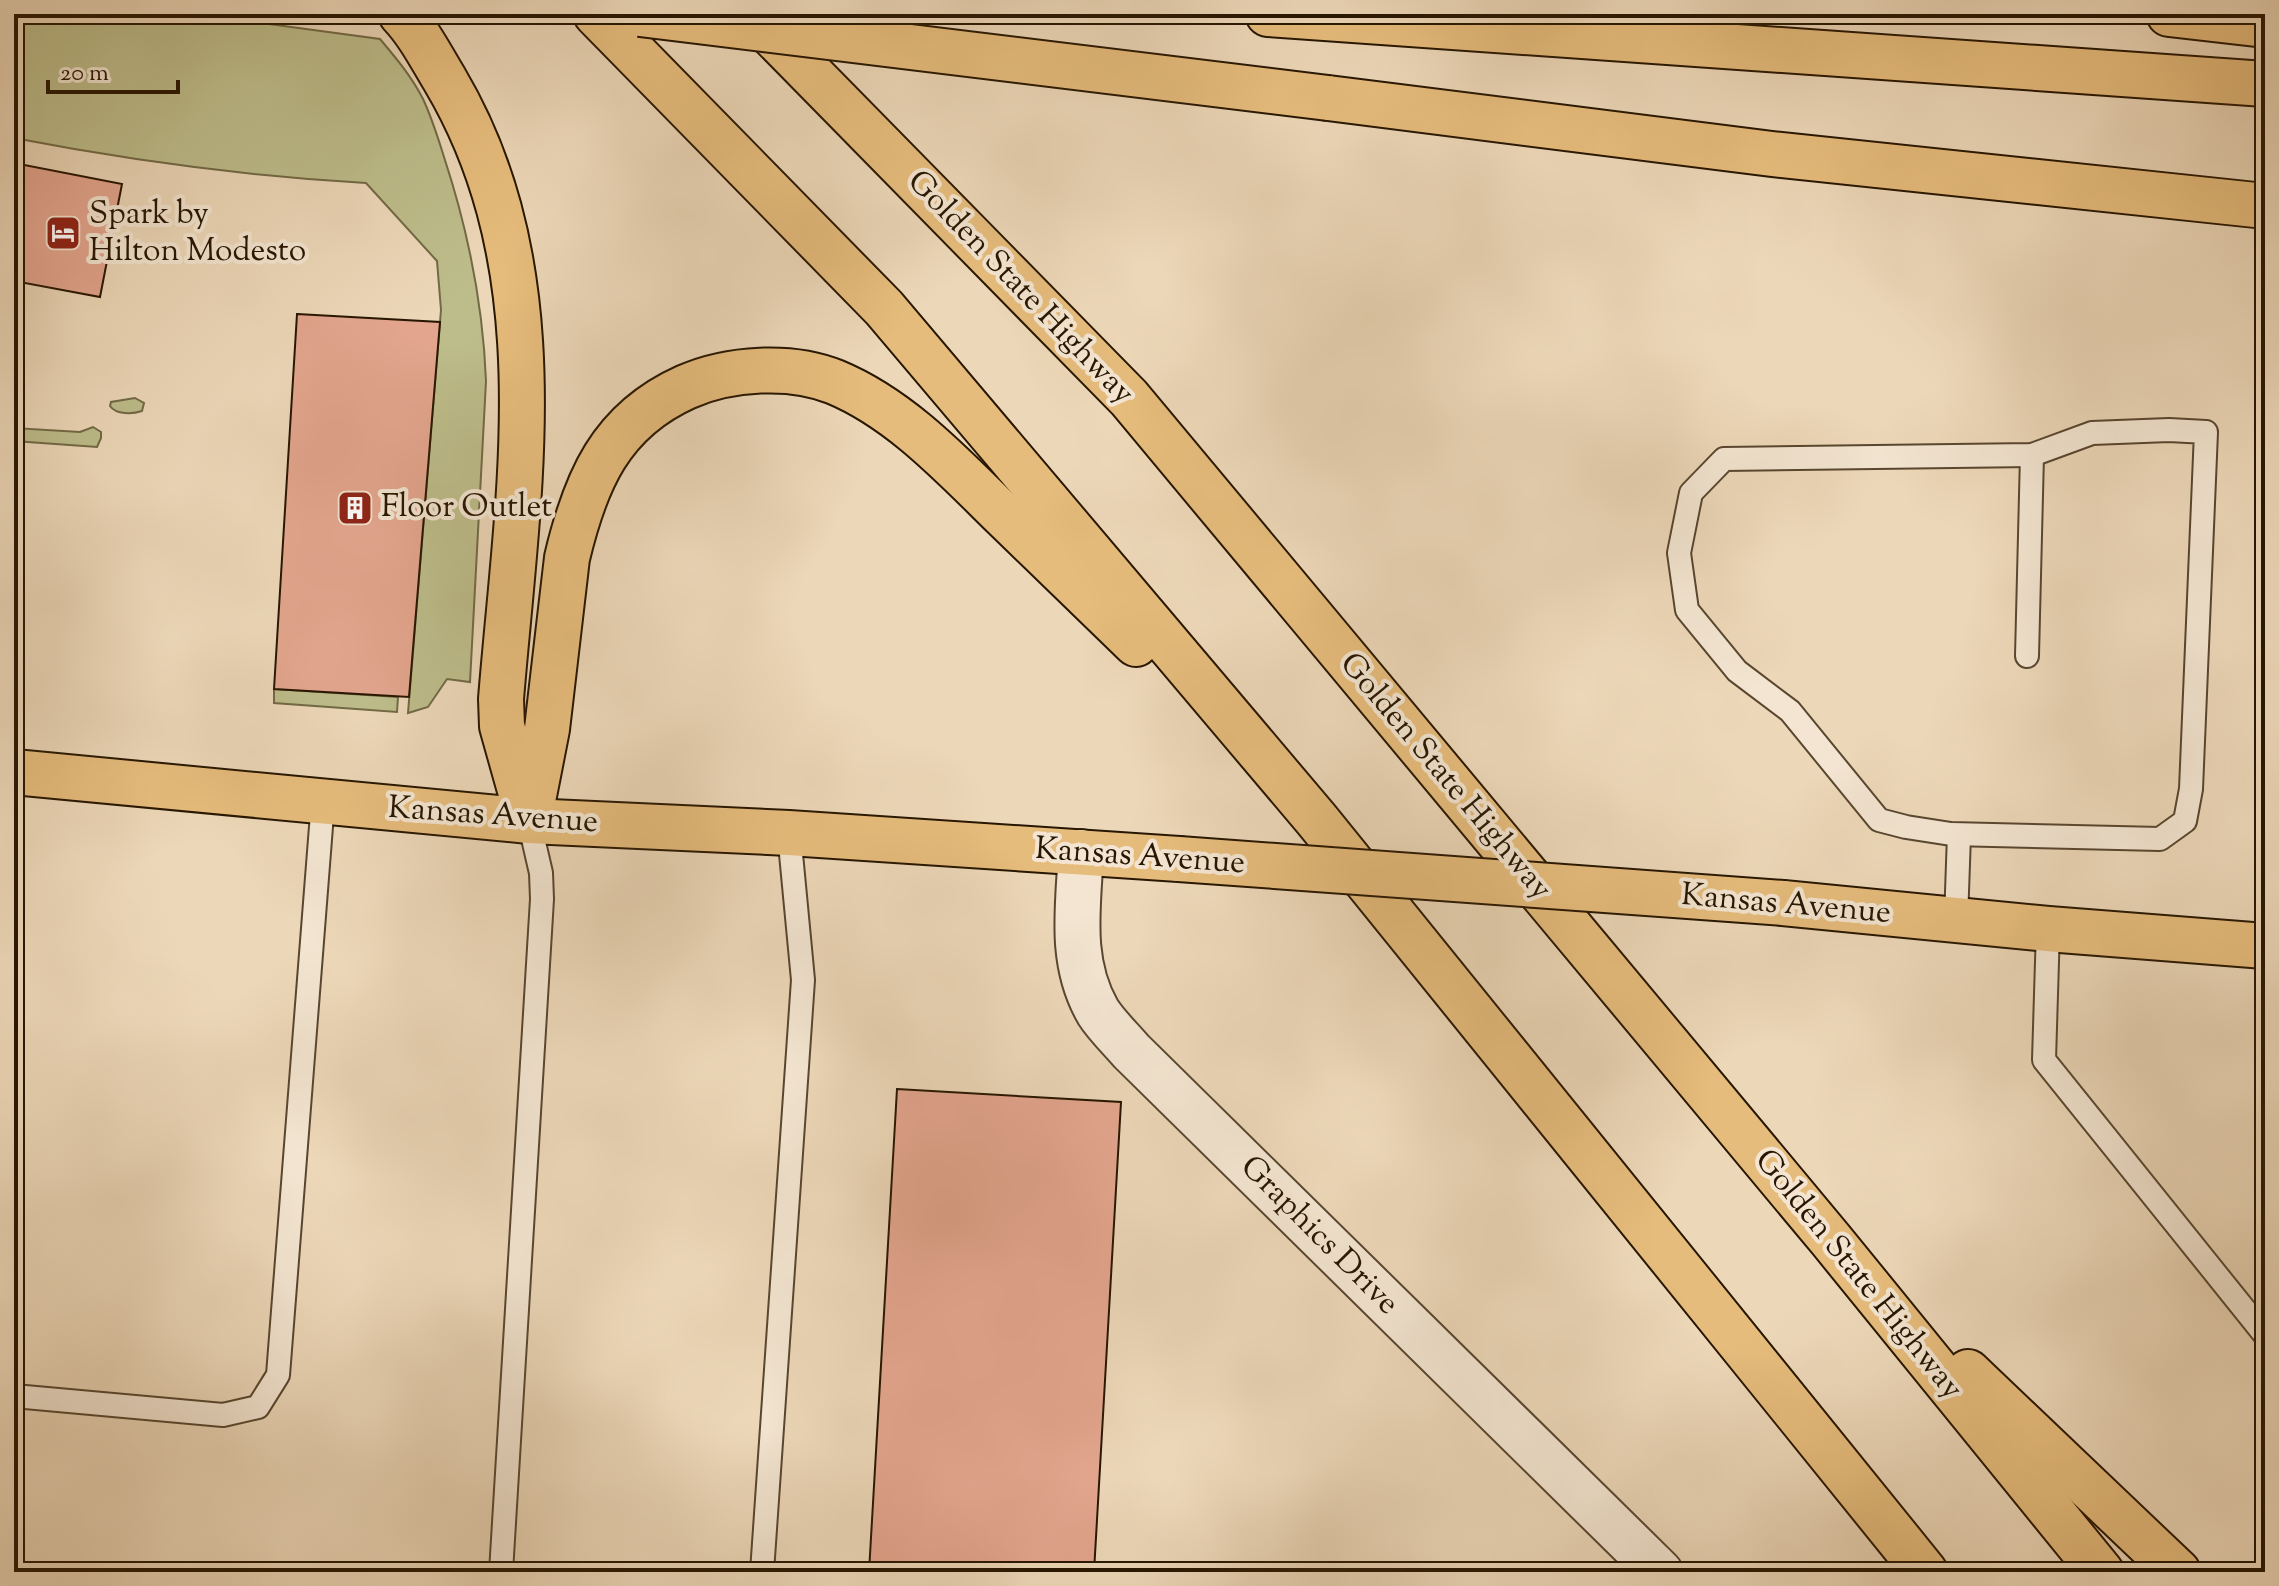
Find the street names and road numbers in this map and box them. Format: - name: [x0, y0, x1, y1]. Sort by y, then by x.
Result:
- street label: Golden State Highway: [896, 160, 1144, 416]
- street label: Golden State Highway: [1328, 643, 1562, 911]
- street label: Kansas Avenue: [386, 786, 600, 846]
- street label: Kansas Avenue: [1033, 827, 1247, 887]
- street label: Kansas Avenue: [1679, 873, 1893, 937]
- street label: Golden State Highway: [1743, 1140, 1974, 1410]
- street label: Graphics Drive: [1229, 1146, 1409, 1326]

